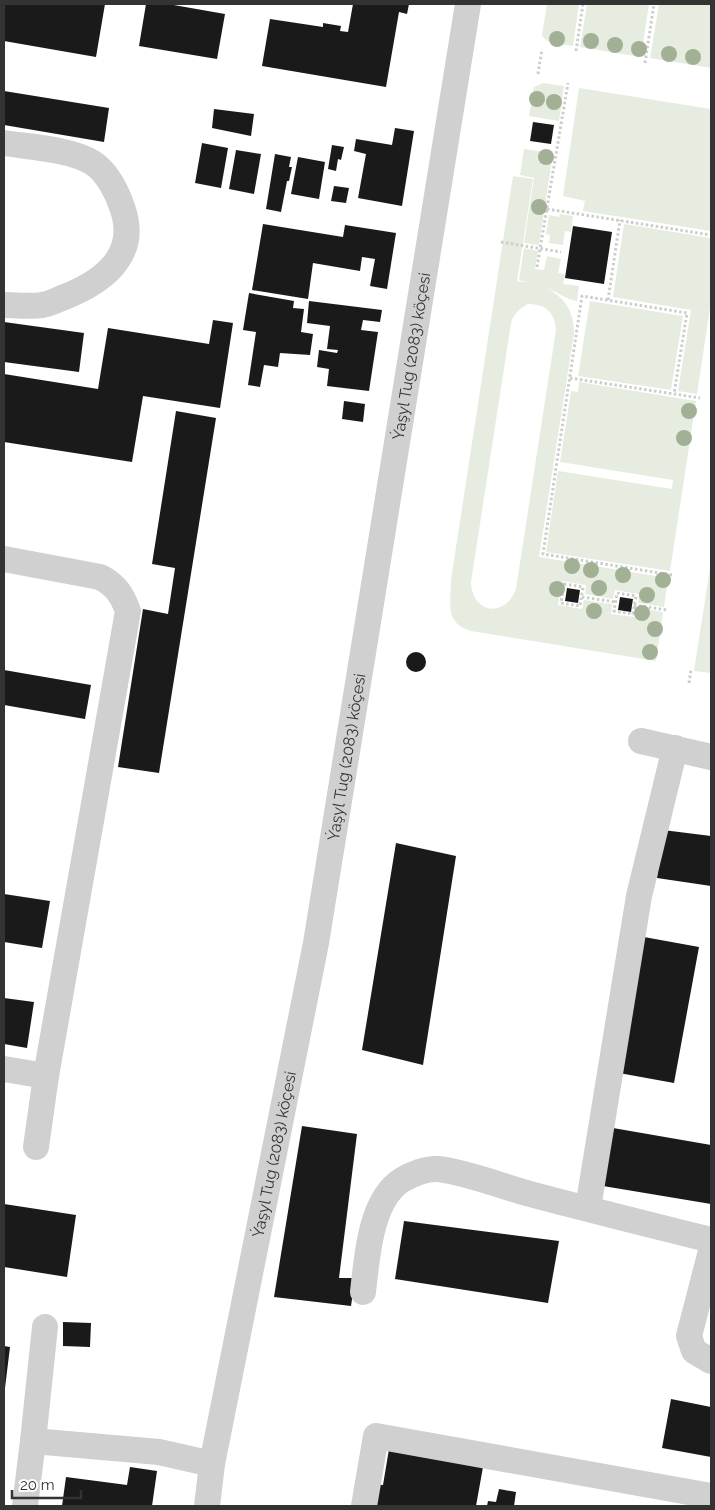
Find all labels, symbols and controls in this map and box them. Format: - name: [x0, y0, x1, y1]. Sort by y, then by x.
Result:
- street label: Ýaşyl Tug (2083) köçesi: [388, 271, 434, 441]
- street label: Ýaşyl Tug (2083) köçesi: [323, 672, 370, 842]
- street label: Ýaşyl Tug (2083) köçesi: [247, 1070, 300, 1239]
- scale bar: [12, 1468, 81, 1500]
- text: 20 m: [20, 1476, 55, 1494]

